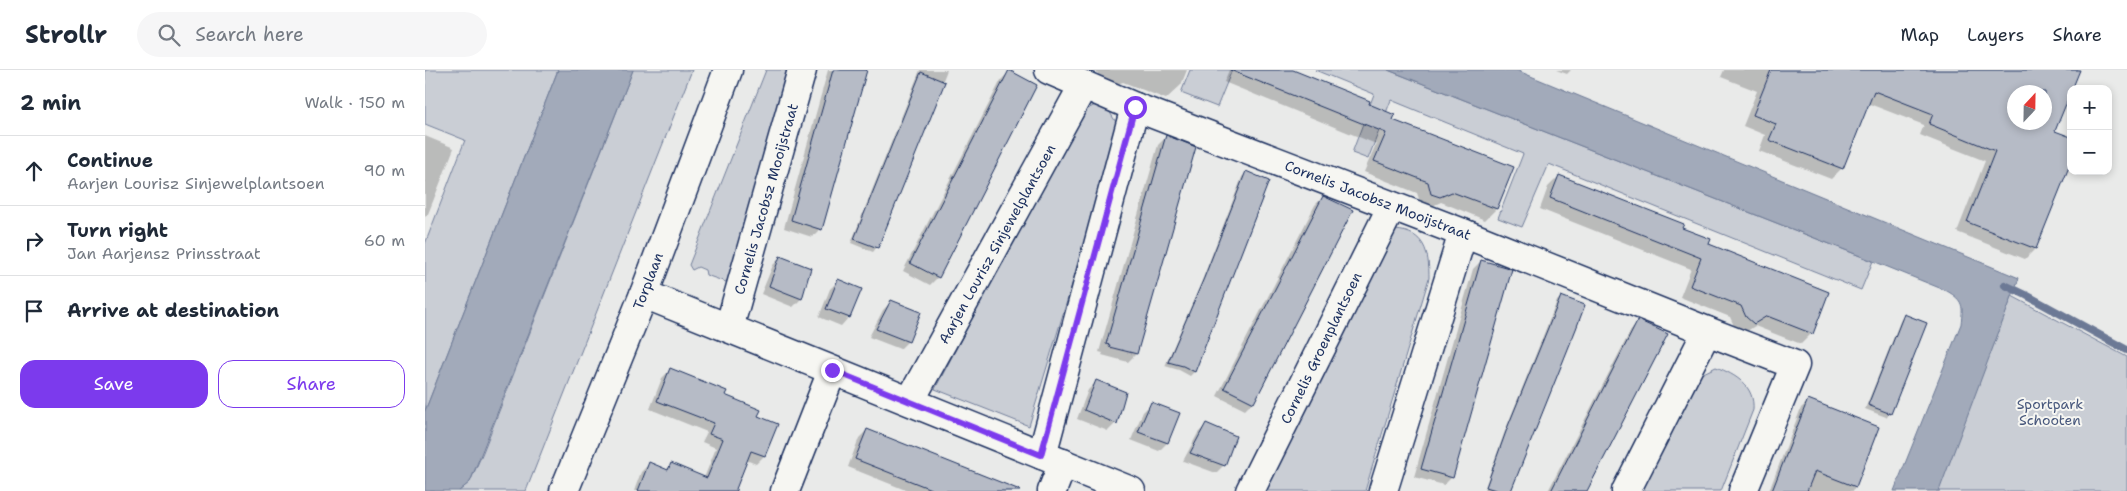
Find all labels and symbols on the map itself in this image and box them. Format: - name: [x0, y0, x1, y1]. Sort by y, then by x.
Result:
- north arrow: [2007, 85, 2052, 130]
- route start: [1124, 96, 1147, 119]
- street label: Cornelis Jacobsz Mooijstraat: [730, 101, 802, 297]
- street label: Aarjen Lourisz Sinjewelplantsoen: [934, 141, 1060, 347]
- street label: Cornelis Jacobsz Mooijstraat: [1282, 156, 1474, 244]
- street label: Torplaan: [629, 250, 667, 312]
- street label: Cornelis Groenplantsoen: [1276, 269, 1366, 427]
- route end: [821, 359, 844, 382]
- park label: Sportpark Schooten: [2017, 395, 2083, 429]

